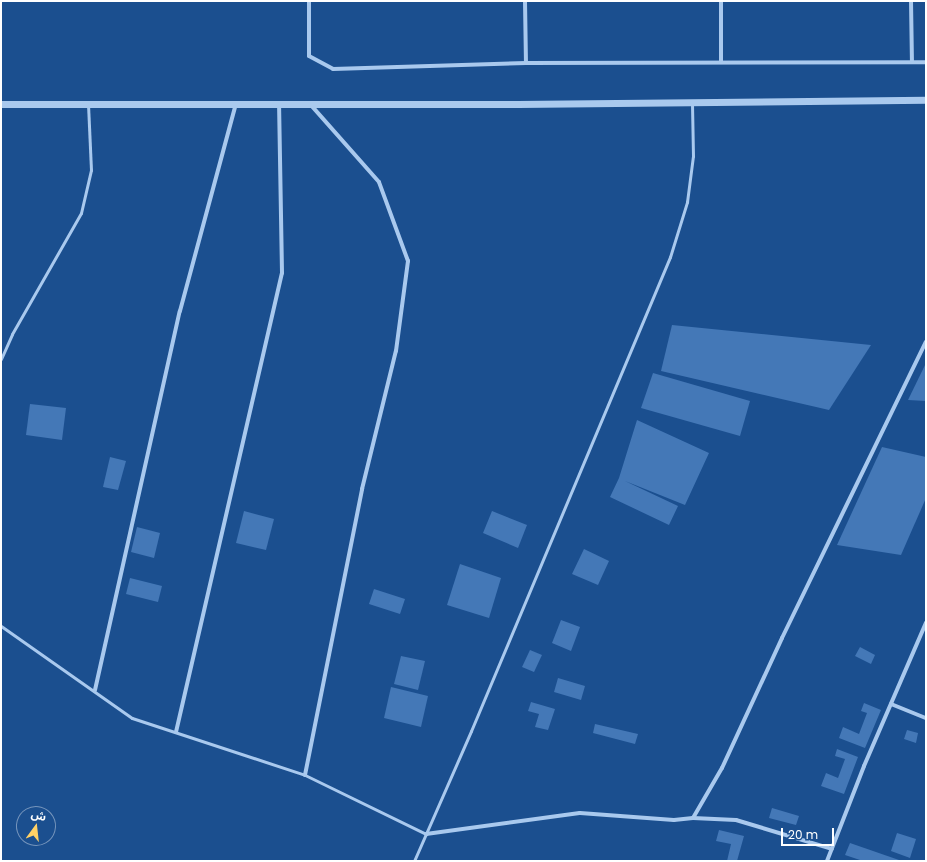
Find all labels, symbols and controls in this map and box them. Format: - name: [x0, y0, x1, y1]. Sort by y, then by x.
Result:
- north arrow: [16, 806, 56, 846]
- text: ش: [29, 806, 48, 825]
- scale bar: [783, 820, 836, 846]
- text: 20 m: [788, 826, 818, 843]

